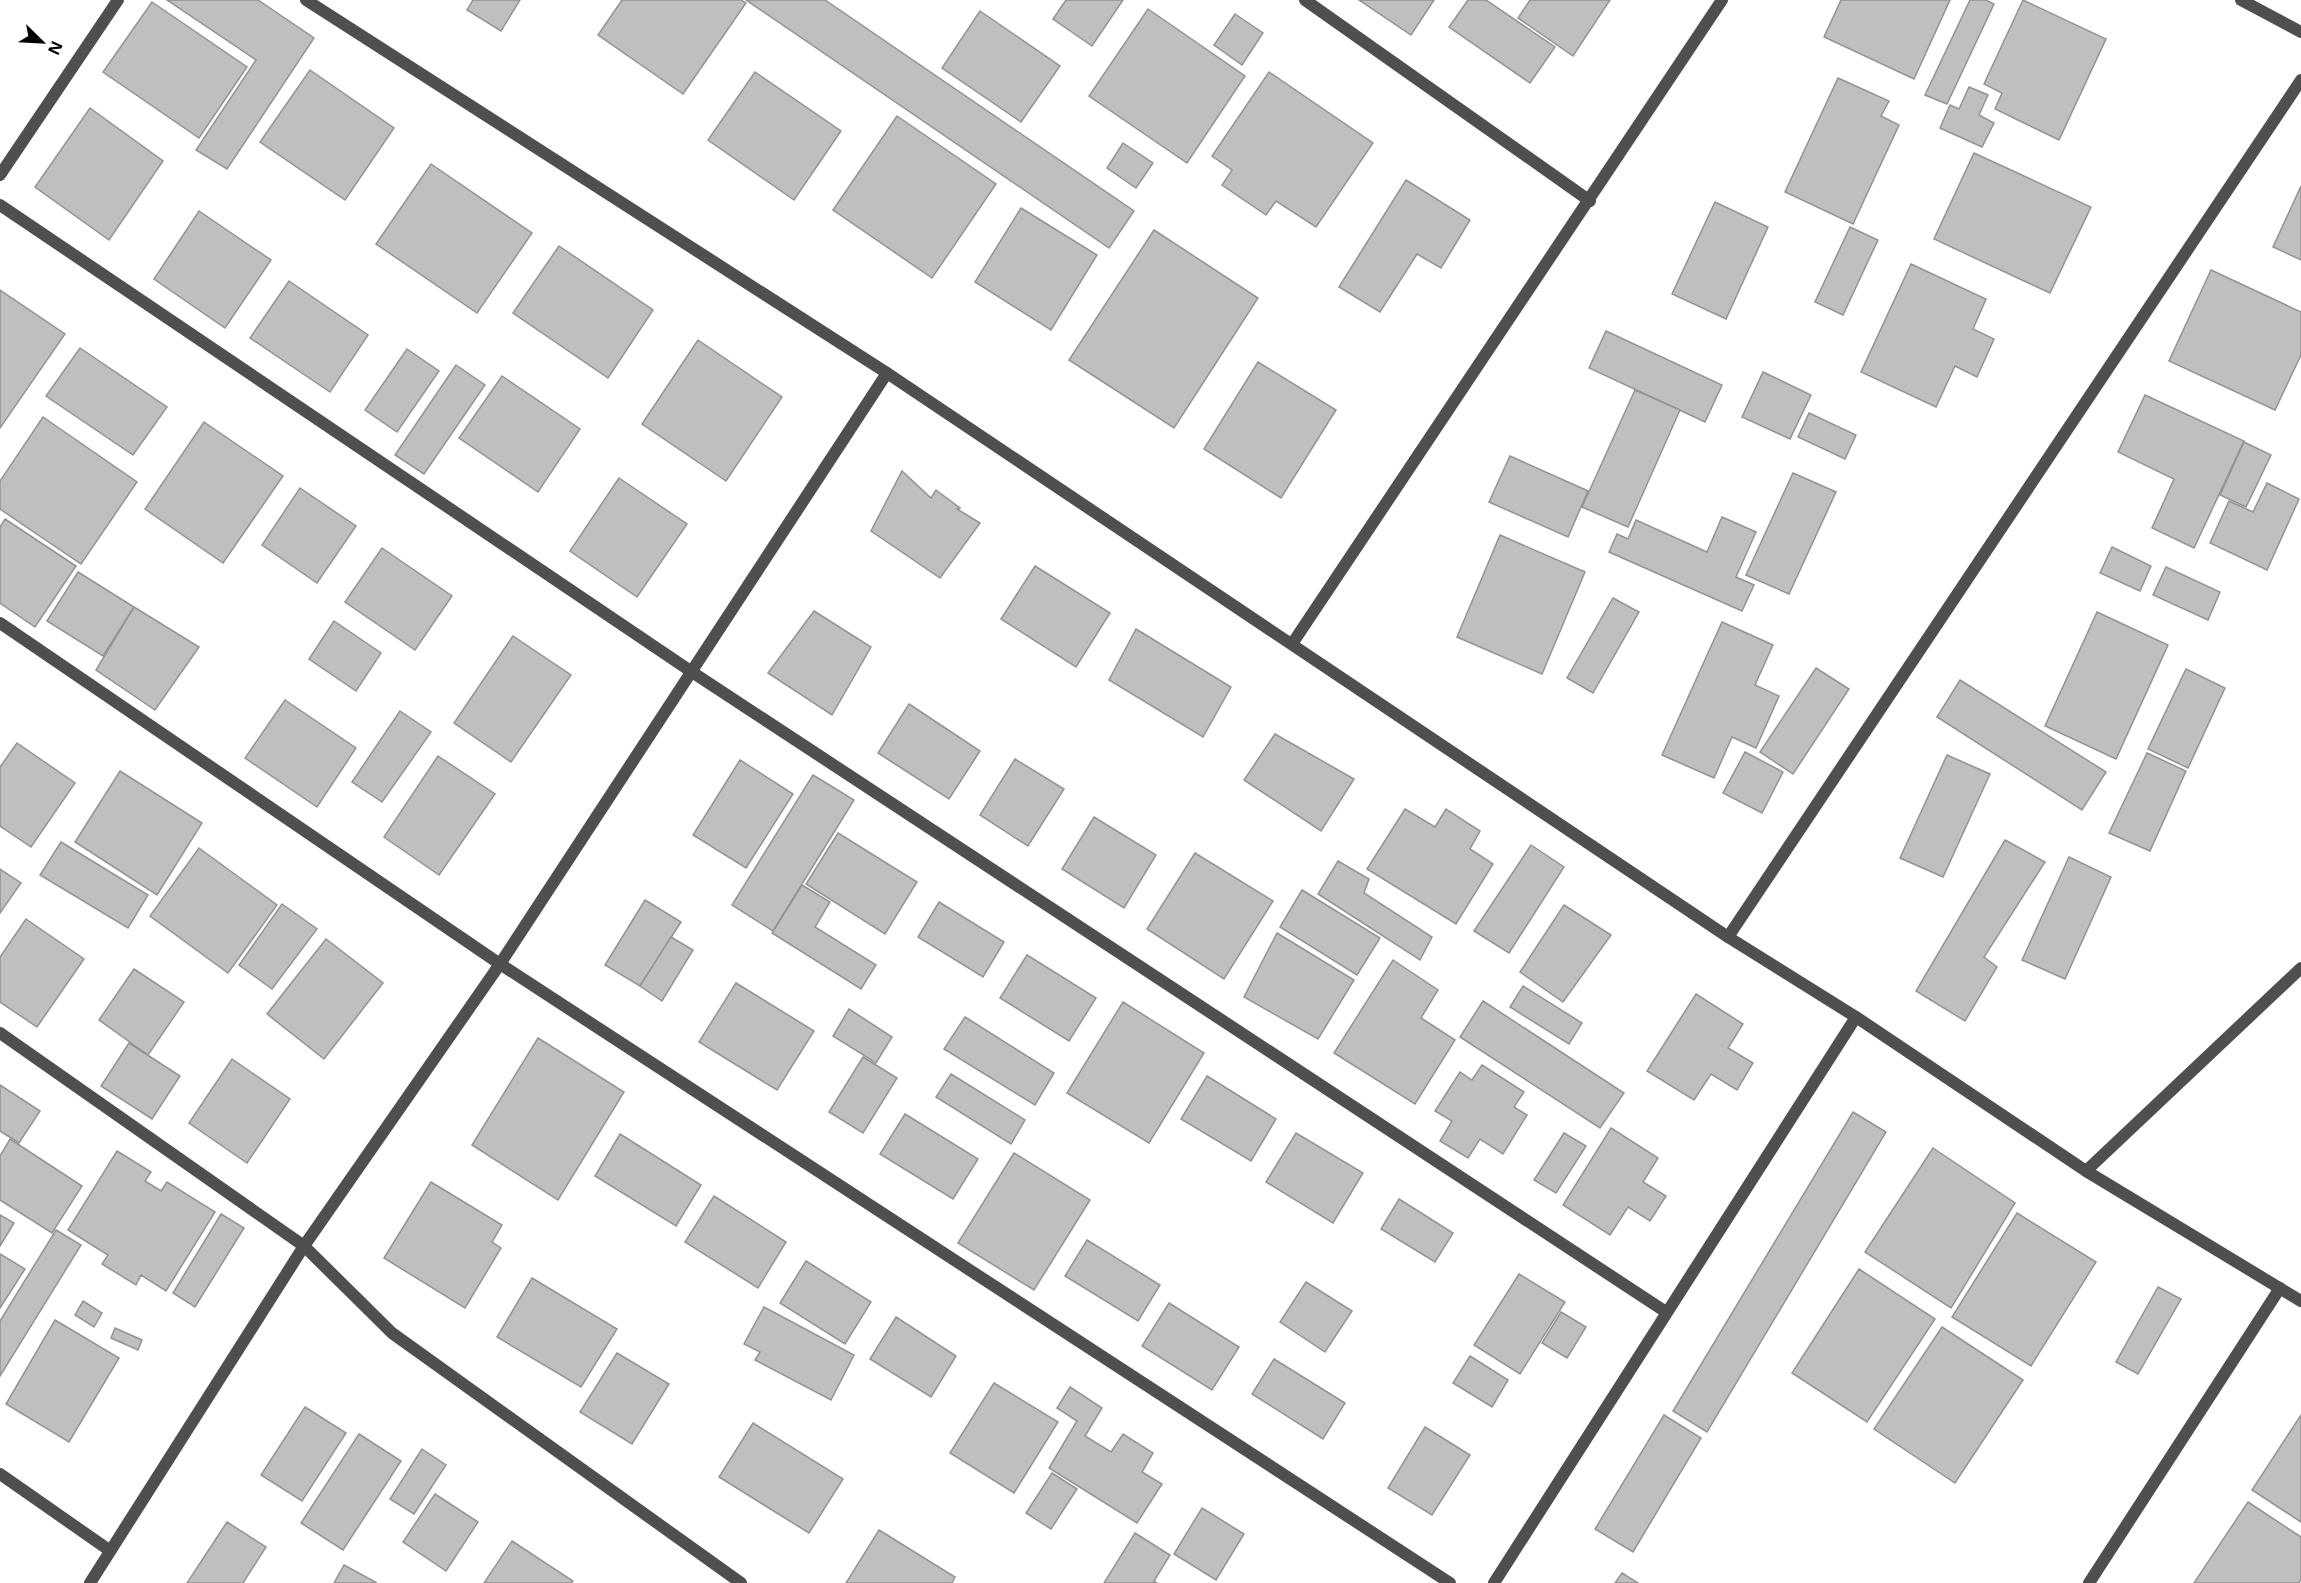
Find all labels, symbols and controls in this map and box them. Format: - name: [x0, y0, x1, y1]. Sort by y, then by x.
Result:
- north arrow: [12, 12, 72, 72]
- text: N: [43, 38, 68, 59]

